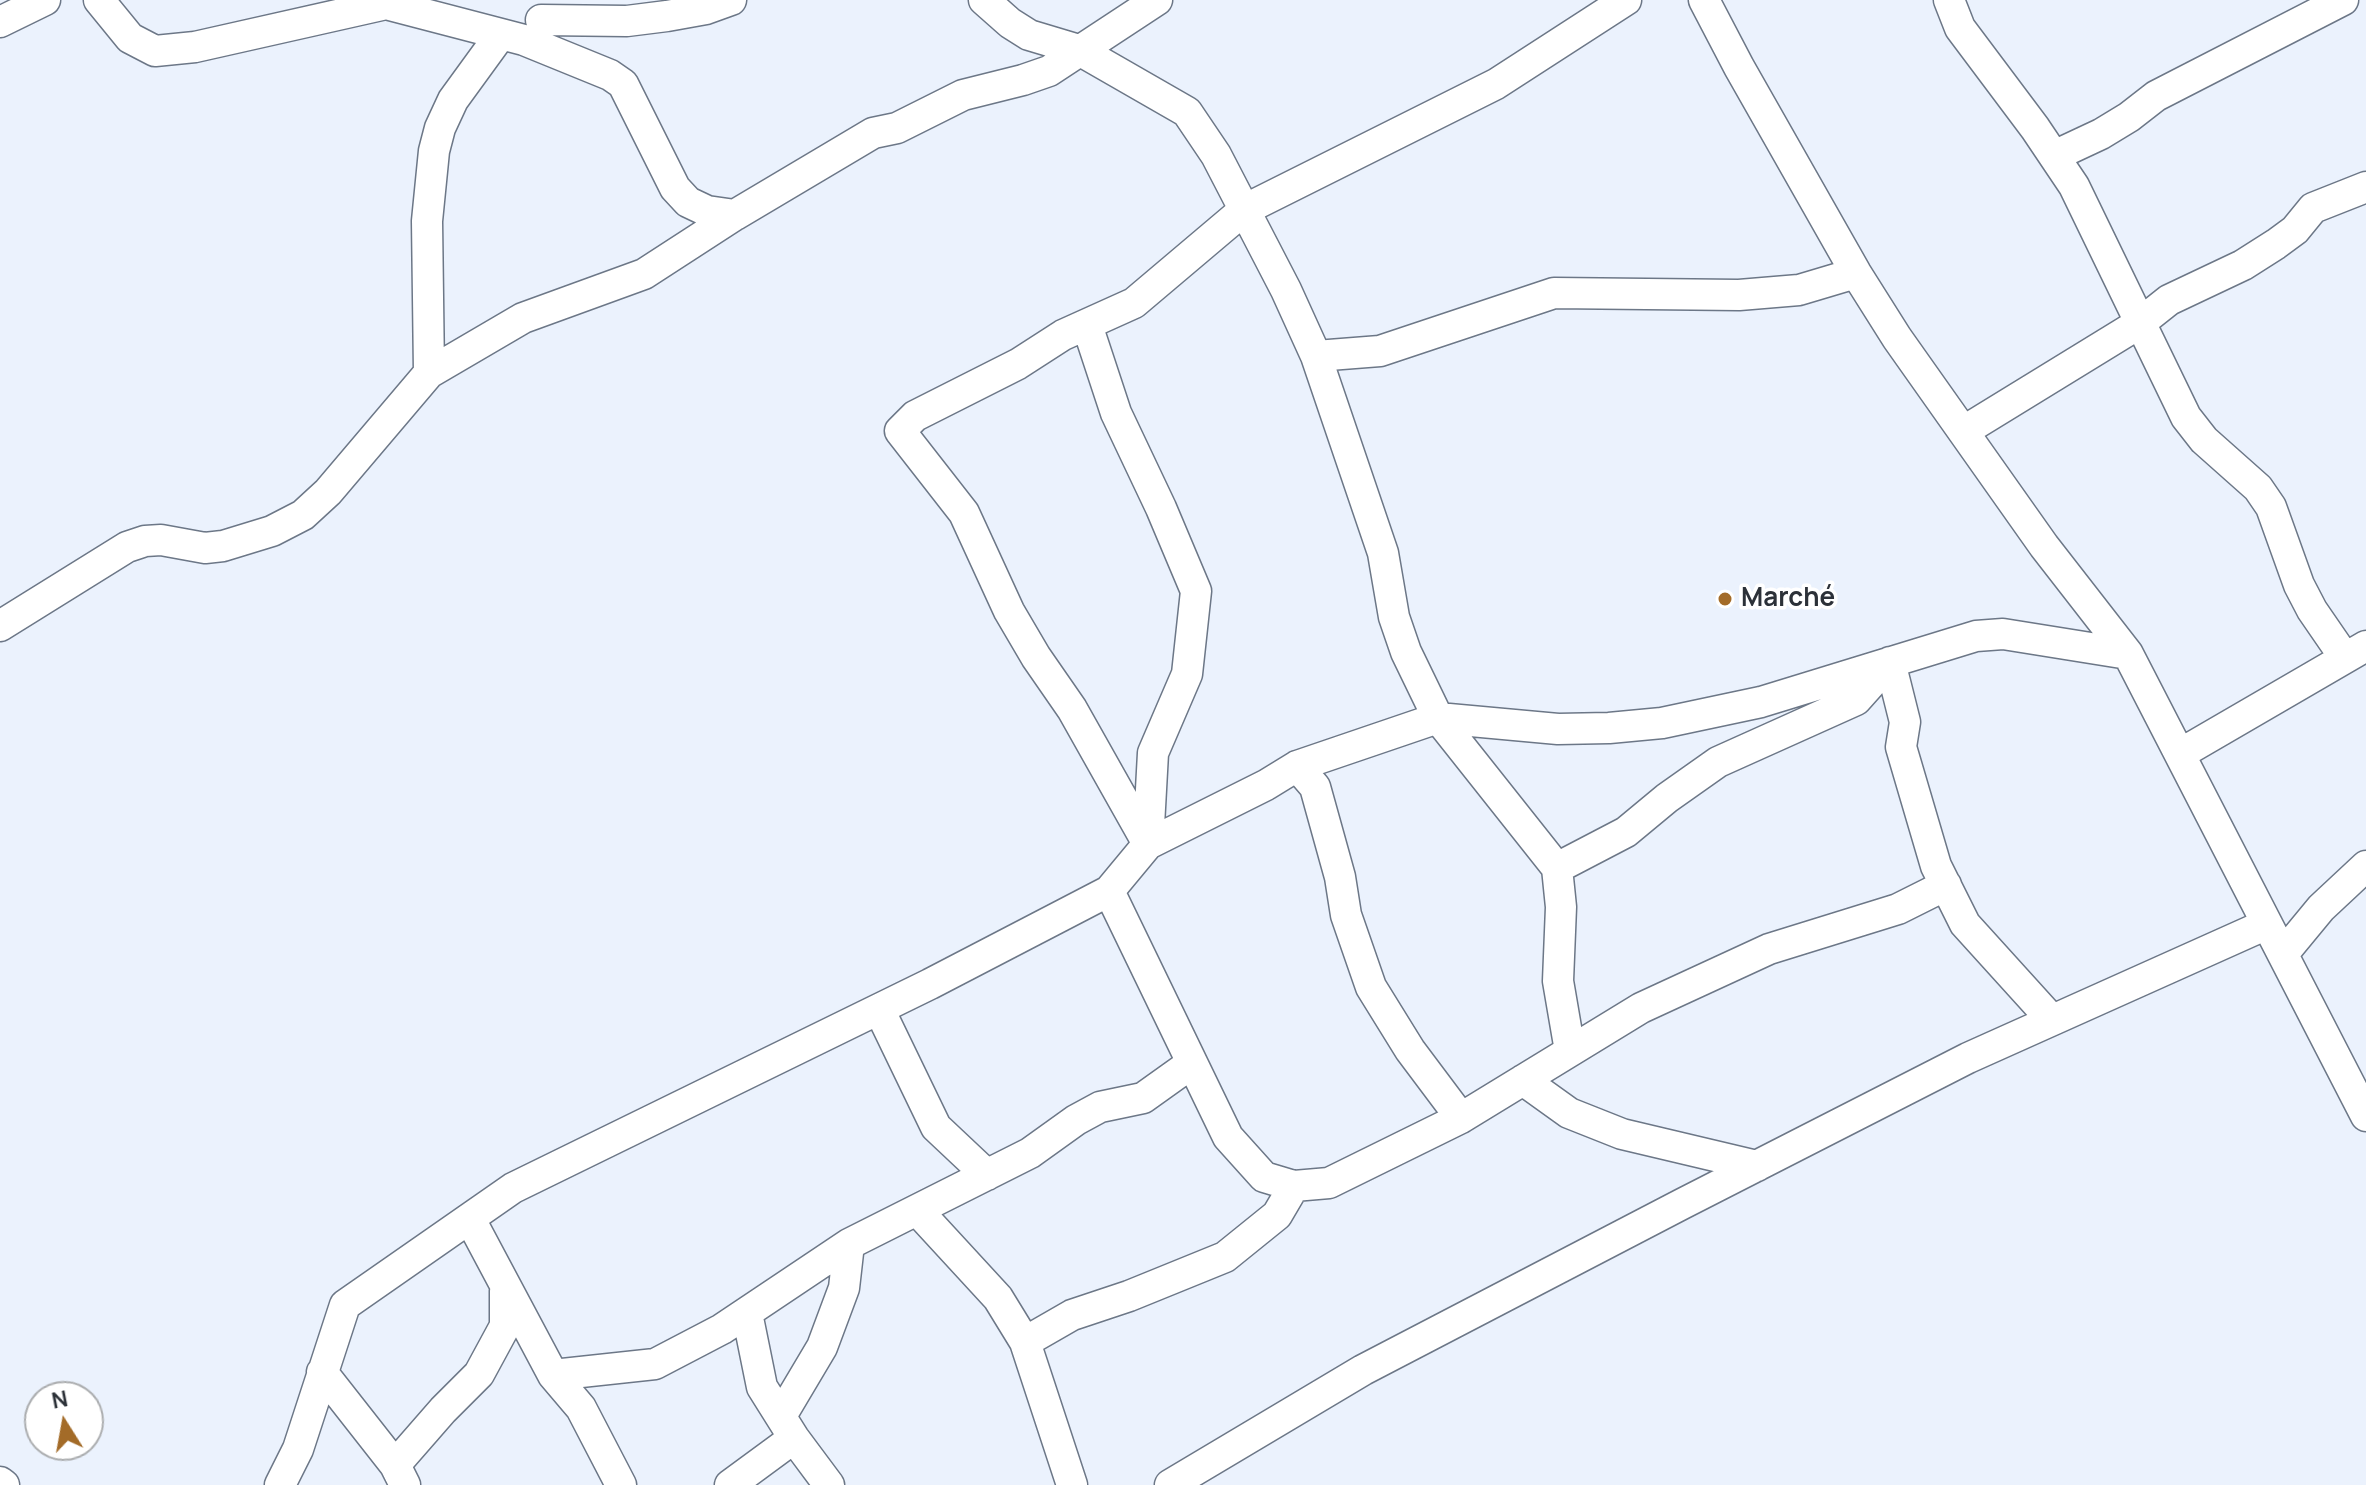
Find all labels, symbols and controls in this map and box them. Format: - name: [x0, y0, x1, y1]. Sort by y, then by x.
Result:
- place label: Marché: [1741, 583, 1835, 615]
- marker: Marché: [1716, 590, 1734, 608]
- north arrow: [24, 1381, 104, 1461]
- text: N: [49, 1383, 70, 1416]

